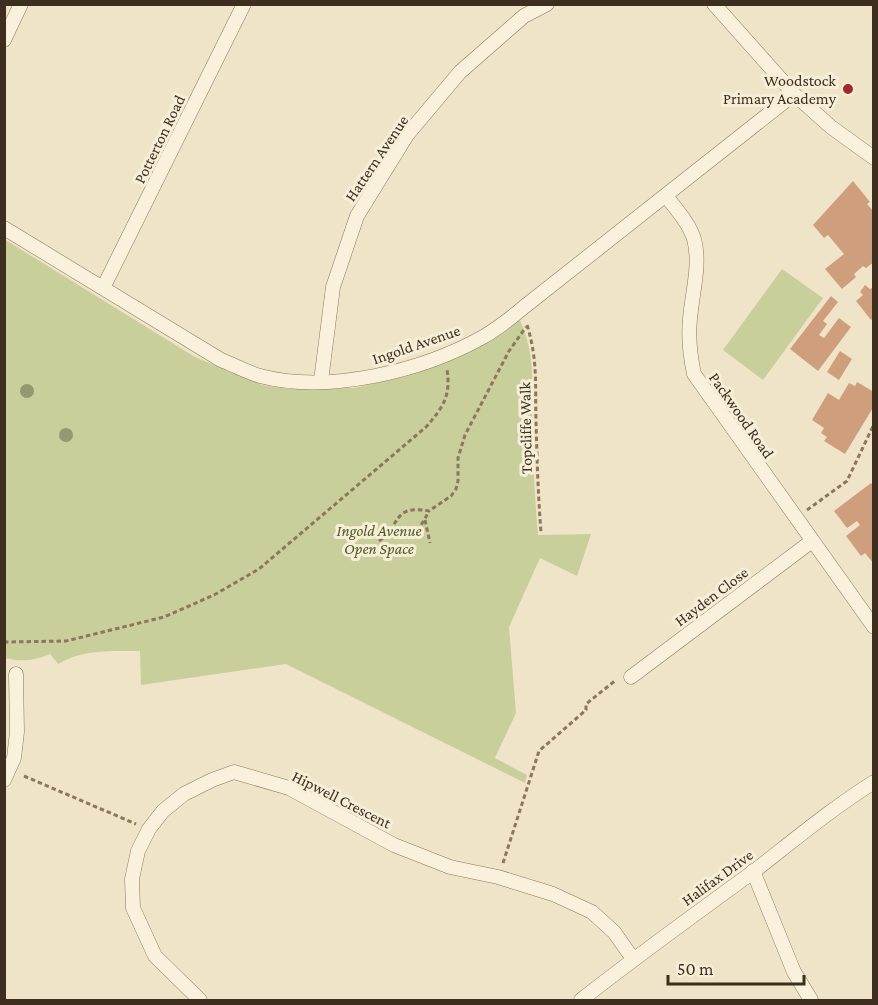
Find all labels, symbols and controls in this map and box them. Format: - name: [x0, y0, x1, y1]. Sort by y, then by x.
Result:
- place label: Woodstock Primary Academy: [723, 72, 837, 108]
- marker: Woodstock Primary Academy: [841, 82, 855, 96]
- street label: Potterton Road: [131, 92, 188, 186]
- street label: Hattern Avenue: [341, 112, 411, 204]
- street label: Ingold Avenue: [370, 321, 463, 368]
- street label: Packwood Road: [706, 369, 778, 462]
- street label: Topcliffe Walk: [516, 381, 536, 474]
- park label: Ingold Avenue Open Space: [337, 522, 421, 558]
- street label: Hayden Close: [671, 563, 752, 630]
- street label: Hipwell Crescent: [289, 767, 395, 833]
- street label: Halifax Drive: [678, 846, 756, 909]
- scale bar: [668, 948, 804, 986]
- text: 50 m: [677, 959, 714, 979]

